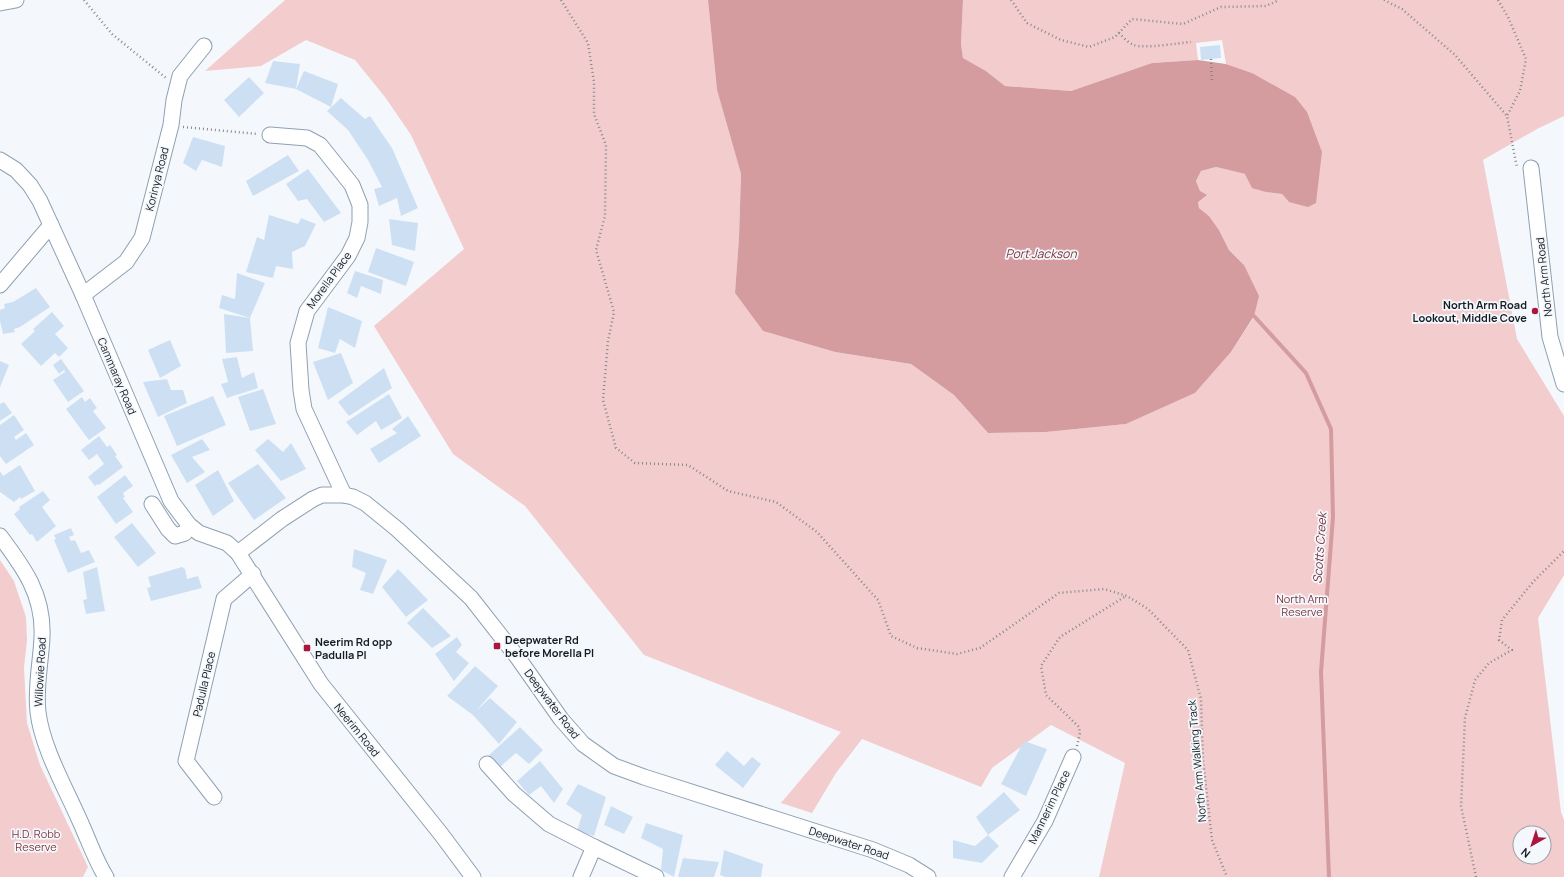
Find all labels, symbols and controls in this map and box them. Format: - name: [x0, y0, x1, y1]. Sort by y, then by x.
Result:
- street label: Korinya Road: [141, 145, 172, 212]
- street label: North Arm Road: [1532, 237, 1555, 317]
- water label: Port Jackson: [1005, 245, 1077, 262]
- street label: Morella Place: [303, 248, 355, 311]
- place label: North Arm Road Lookout, Middle Cove: [1413, 297, 1527, 325]
- marker: North Arm Road Lookout, Middle Cove: [1530, 306, 1540, 316]
- street label: Cammaray Road: [94, 335, 140, 417]
- water label: Scotts Creek: [1309, 510, 1331, 584]
- park label: North Arm Reserve: [1276, 591, 1328, 619]
- place label: Deepwater Rd before Morella Pl: [505, 632, 594, 660]
- place label: Neerim Rd opp Padulla Pl: [315, 634, 393, 662]
- street label: Willowie Road: [30, 637, 49, 707]
- marker: Deepwater Rd before Morella Pl: [492, 641, 502, 651]
- marker: Neerim Rd opp Padulla Pl: [302, 643, 312, 653]
- street label: Padulla Place: [189, 649, 218, 718]
- street label: Deepwater Road: [521, 666, 584, 742]
- street label: North Arm Walking Track: [1184, 699, 1209, 823]
- street label: Neerim Road: [331, 700, 384, 759]
- street label: Mannerim Place: [1024, 767, 1073, 846]
- street label: Deepwater Road: [807, 822, 891, 863]
- north arrow: [1512, 825, 1552, 865]
- park label: H.D. Robb Reserve: [12, 826, 61, 854]
- text: N: [1518, 845, 1533, 861]

